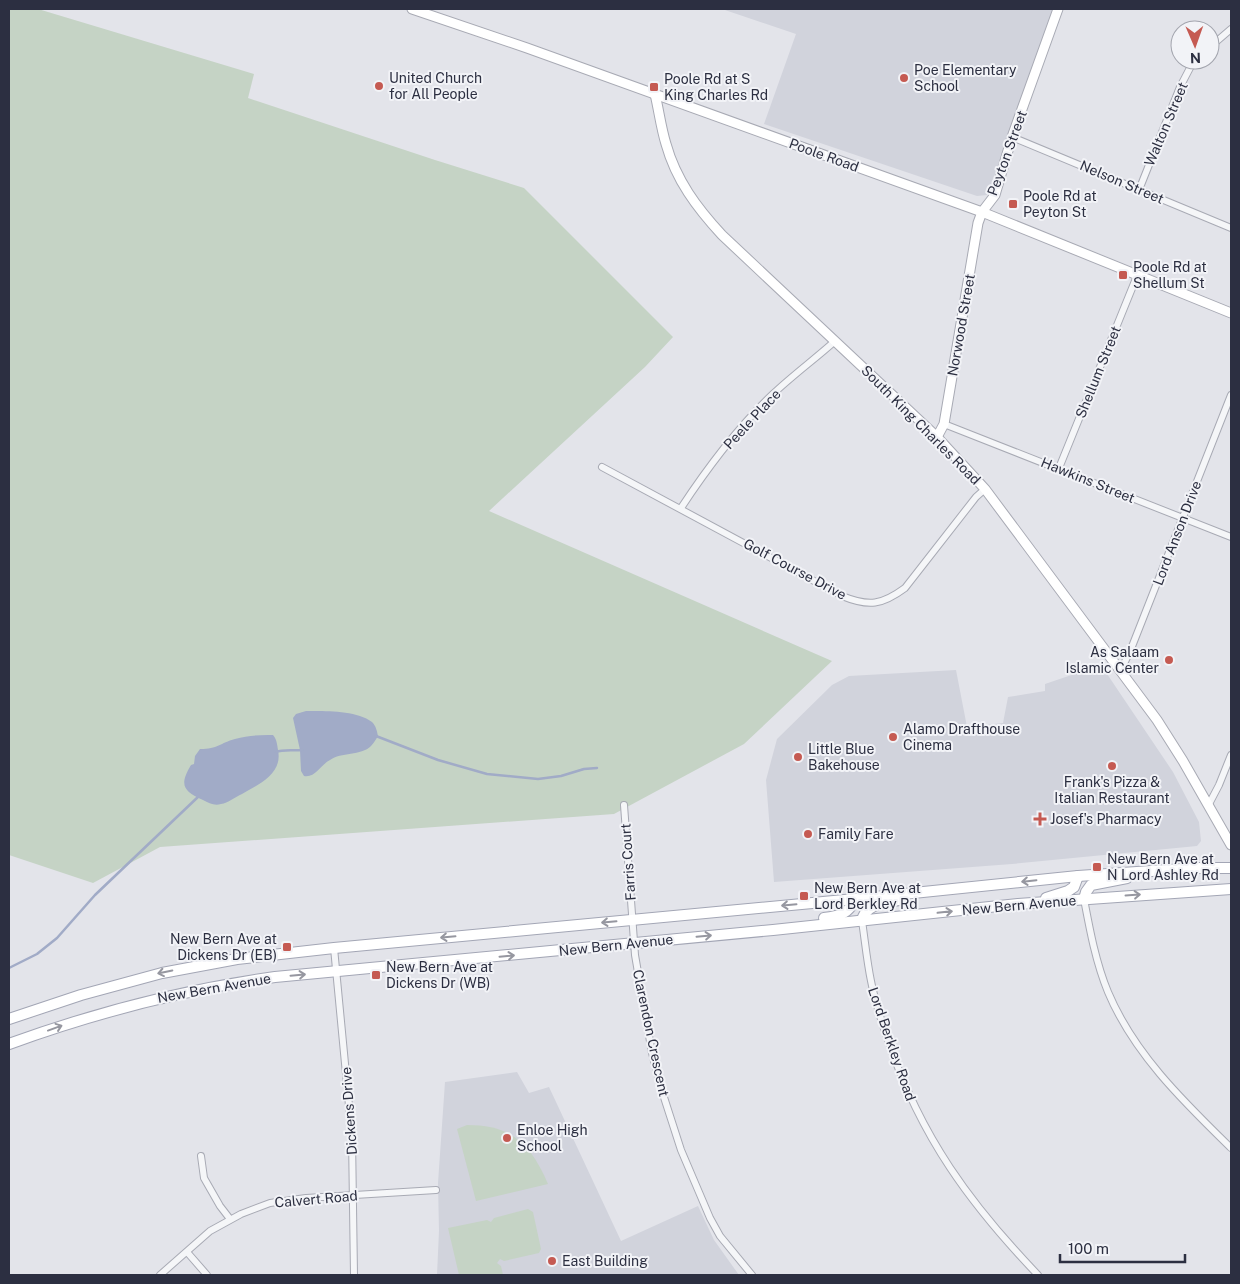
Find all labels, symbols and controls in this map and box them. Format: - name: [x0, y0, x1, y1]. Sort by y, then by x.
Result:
- north arrow: [1170, 20, 1220, 70]
- text: N: [1190, 50, 1201, 66]
- place label: Poe Elementary School: [914, 62, 1017, 94]
- place label: United Church for All People: [389, 70, 482, 102]
- place label: Poole Rd at S King Charles Rd: [664, 71, 768, 103]
- marker: Poe Elementary School: [898, 72, 910, 84]
- marker: United Church for All People: [373, 80, 385, 92]
- street label: Walton Street: [1141, 80, 1191, 168]
- marker: Poole Rd at S King Charles Rd: [648, 81, 660, 93]
- street label: Peyton Street: [984, 108, 1030, 198]
- street label: Poole Road: [787, 135, 861, 175]
- street label: Nelson Street: [1078, 157, 1166, 207]
- place label: Poole Rd at Peyton St: [1023, 188, 1097, 220]
- marker: Poole Rd at Peyton St: [1007, 198, 1019, 210]
- place label: Poole Rd at Shellum St: [1133, 259, 1207, 291]
- marker: Poole Rd at Shellum St: [1117, 269, 1129, 281]
- street label: Norwood Street: [944, 273, 978, 377]
- street label: Shellum Street: [1072, 324, 1124, 420]
- street label: South King Charles Road: [858, 362, 984, 488]
- street label: Peele Place: [720, 386, 784, 452]
- street label: Hawkins Street: [1039, 454, 1137, 506]
- street label: Lord Anson Drive: [1150, 478, 1204, 588]
- street label: Golf Course Drive: [741, 535, 849, 603]
- place label: As Salaam Islamic Center: [1066, 644, 1159, 676]
- marker: As Salaam Islamic Center: [1163, 654, 1175, 666]
- place label: Alamo Drafthouse Cinema: [903, 721, 1020, 753]
- marker: Alamo Drafthouse Cinema: [887, 731, 899, 743]
- place label: Little Blue Bakehouse: [808, 741, 880, 773]
- marker: Little Blue Bakehouse: [792, 751, 804, 763]
- marker: Frank's Pizza & Italian Restaurant: [1106, 760, 1118, 772]
- place label: Frank's Pizza & Italian Restaurant: [1054, 774, 1170, 806]
- place label: Josef's Pharmacy: [1050, 811, 1162, 827]
- marker: Josef's Pharmacy: [1034, 813, 1046, 825]
- street label: Farris Court: [617, 823, 639, 901]
- place label: Family Fare: [818, 826, 894, 842]
- marker: Family Fare: [802, 828, 814, 840]
- place label: New Bern Ave at N Lord Ashley Rd: [1107, 851, 1219, 883]
- marker: New Bern Ave at N Lord Ashley Rd: [1091, 861, 1103, 873]
- one-way arrow: [1021, 876, 1037, 886]
- place label: New Bern Ave at Lord Berkley Rd: [814, 880, 921, 912]
- marker: New Bern Ave at Lord Berkley Rd: [798, 890, 810, 902]
- one-way arrow: [1124, 891, 1140, 900]
- street label: New Bern Avenue: [961, 892, 1077, 918]
- one-way arrow: [781, 900, 797, 910]
- one-way arrow: [937, 908, 953, 917]
- one-way arrow: [602, 917, 618, 926]
- place label: New Bern Ave at Dickens Dr (EB): [170, 931, 277, 963]
- street label: New Bern Avenue: [558, 931, 674, 959]
- one-way arrow: [696, 931, 712, 941]
- one-way arrow: [440, 932, 456, 942]
- marker: New Bern Ave at Dickens Dr (EB): [281, 941, 293, 953]
- one-way arrow: [499, 951, 515, 960]
- place label: New Bern Ave at Dickens Dr (WB): [386, 959, 493, 991]
- one-way arrow: [157, 968, 173, 978]
- street label: Clarendon Crescent: [630, 968, 672, 1098]
- marker: New Bern Ave at Dickens Dr (WB): [370, 969, 382, 981]
- street label: New Bern Avenue: [156, 970, 272, 1006]
- one-way arrow: [290, 970, 306, 980]
- street label: Lord Berkley Road: [865, 985, 919, 1103]
- one-way arrow: [46, 1022, 62, 1032]
- street label: Dickens Drive: [338, 1066, 360, 1156]
- place label: Enloe High School: [517, 1122, 588, 1154]
- marker: Enloe High School: [501, 1132, 513, 1144]
- street label: Calvert Road: [274, 1187, 358, 1211]
- scale bar: [1060, 1232, 1185, 1264]
- text: 100 m: [1068, 1240, 1109, 1257]
- place label: East Building: [562, 1253, 648, 1269]
- marker: East Building: [546, 1255, 558, 1267]

